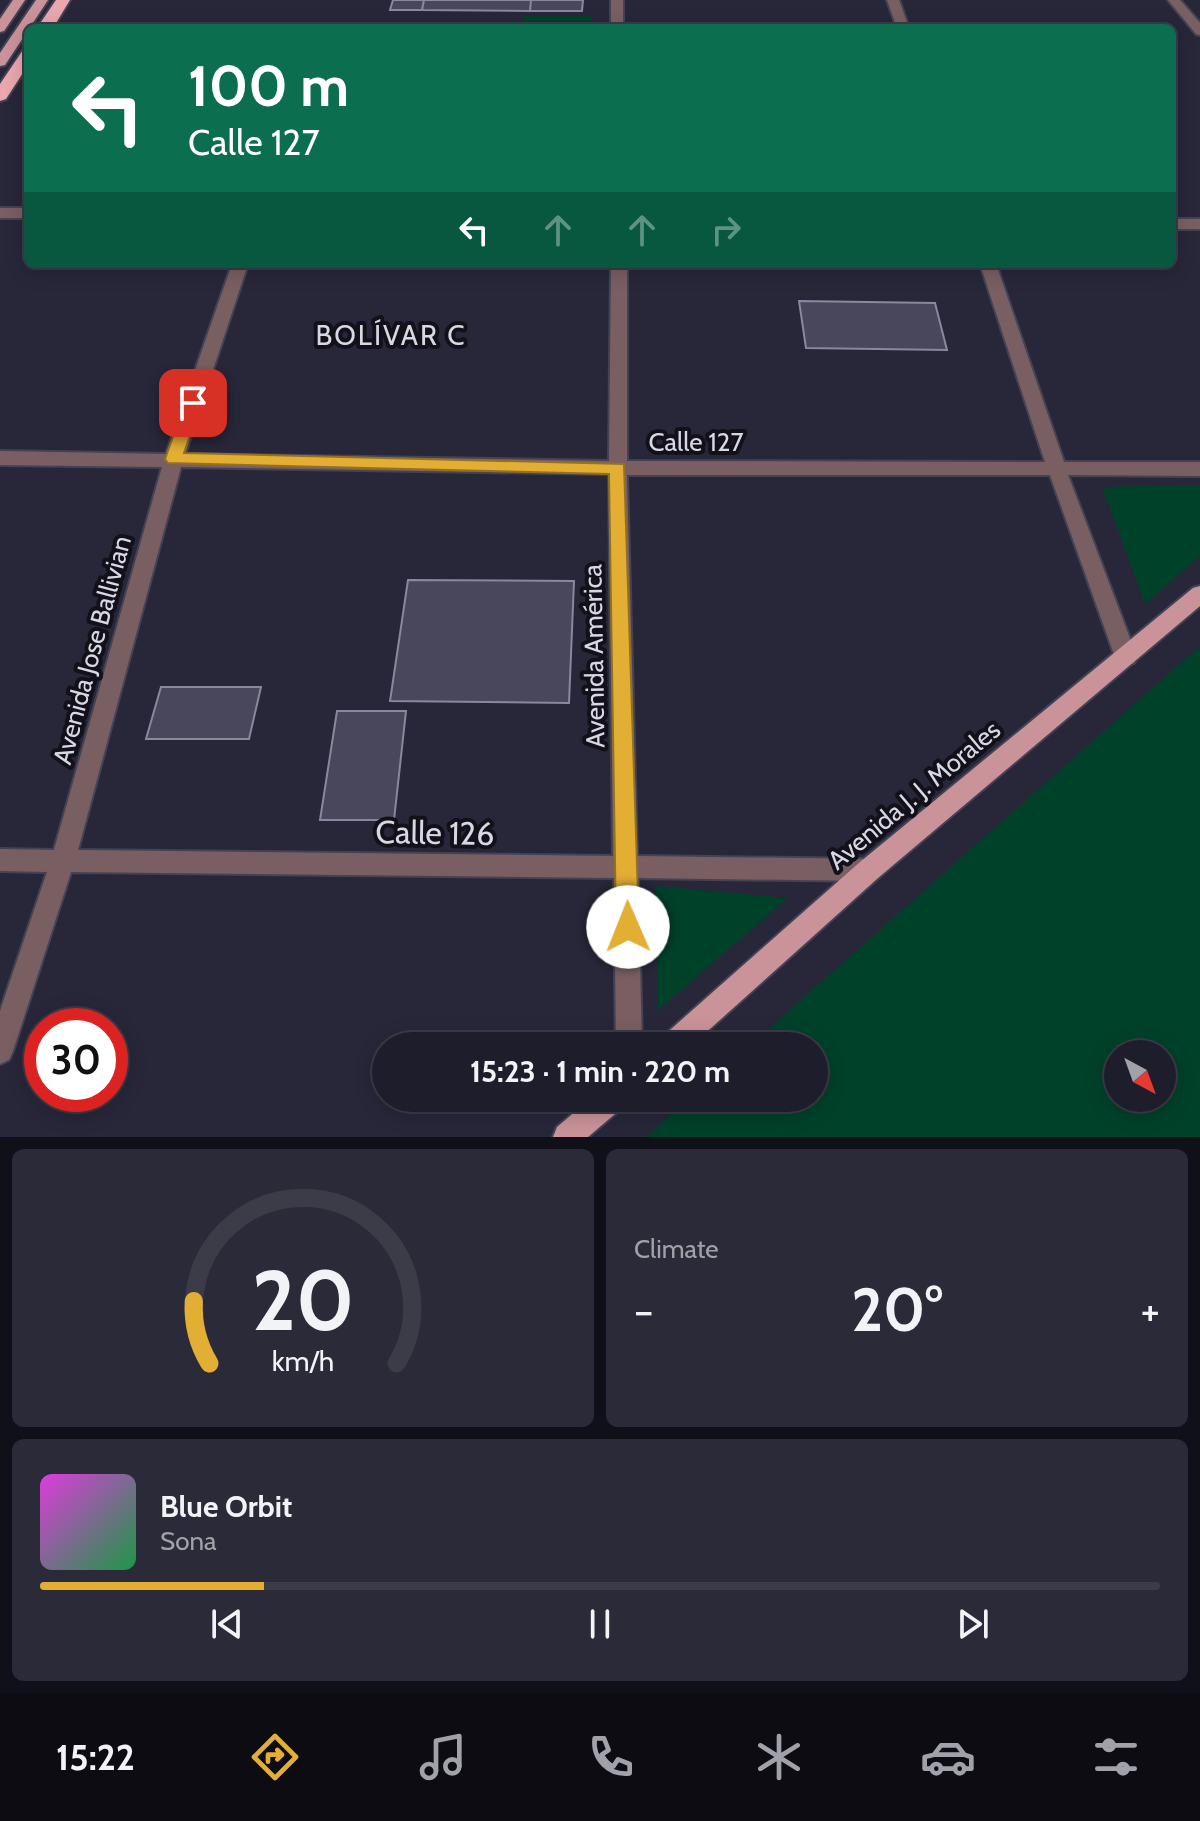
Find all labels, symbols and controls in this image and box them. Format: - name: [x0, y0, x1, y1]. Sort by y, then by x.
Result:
- text: 100 m: [188, 52, 349, 120]
- icon: left: [56, 56, 160, 160]
- text: Calle 127: [188, 120, 320, 164]
- icon: left: [452, 208, 496, 252]
- icon: ahead: [536, 208, 580, 252]
- icon: ahead: [620, 208, 664, 252]
- icon: right: [704, 208, 748, 252]
- district label: BOLÍVAR C: [316, 318, 466, 352]
- pin: [159, 369, 227, 437]
- icon: arrive: [171, 381, 215, 425]
- street label: Calle 127: [649, 426, 743, 458]
- street label: Avenida Jose Ballivian: [46, 532, 138, 768]
- street label: Avenida América: [576, 563, 612, 748]
- street label: Avenida J. J. Morales: [821, 713, 1007, 876]
- street label: Calle 126: [375, 812, 495, 853]
- position arrow: [586, 885, 670, 969]
- speed limit sign: 30: [24, 1008, 128, 1112]
- north arrow: [1104, 1040, 1176, 1112]
- map controls: [1104, 1040, 1176, 1112]
- text: 15:23 · 1 min · 220 m: [470, 1053, 730, 1090]
- text: Climate: [634, 1233, 719, 1265]
- text: 20: [252, 1250, 354, 1351]
- text: 20°: [851, 1273, 943, 1346]
- text: −: [634, 1284, 653, 1337]
- text: +: [1141, 1284, 1160, 1337]
- text: km/h: [272, 1343, 334, 1378]
- text: Blue Orbit: [160, 1488, 292, 1525]
- text: Sona: [160, 1525, 217, 1557]
- icon: previous: [205, 1602, 249, 1646]
- icon: pause: [578, 1602, 622, 1646]
- icon: next: [951, 1602, 995, 1646]
- icon: directions: [247, 1729, 303, 1785]
- icon: music: [415, 1729, 471, 1785]
- icon: phone: [583, 1729, 639, 1785]
- icon: climate: [751, 1729, 807, 1785]
- icon: car: [920, 1729, 976, 1785]
- icon: filters: [1088, 1729, 1144, 1785]
- text: 15:22: [56, 1735, 135, 1779]

